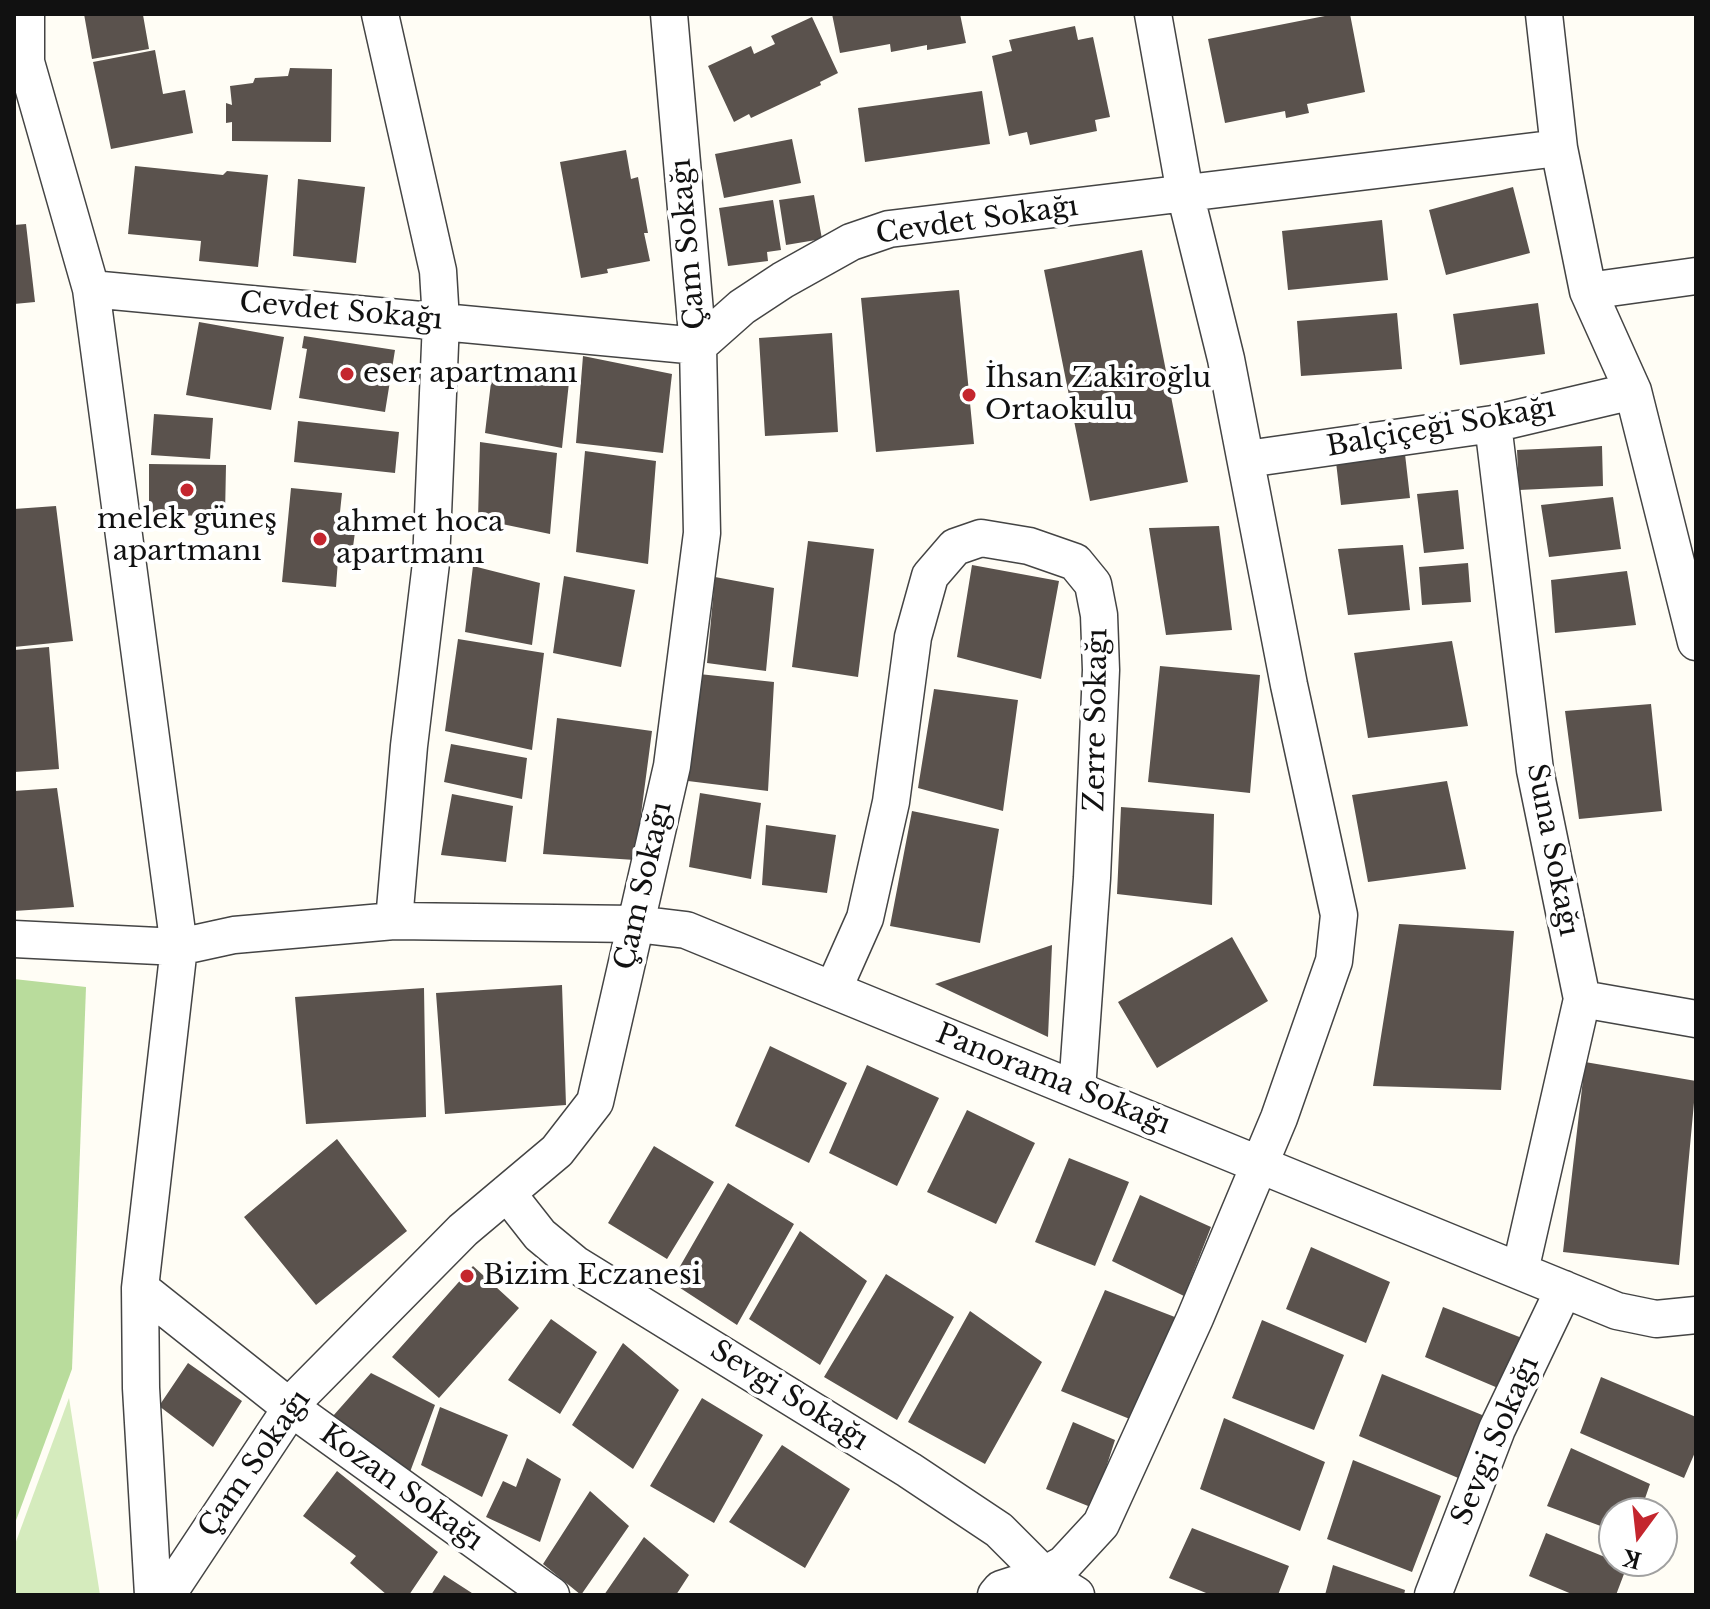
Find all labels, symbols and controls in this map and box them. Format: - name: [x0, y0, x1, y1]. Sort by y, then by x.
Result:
- street label: Çam Sokağı: [665, 157, 713, 331]
- street label: Cevdet Sokağı: [874, 190, 1080, 252]
- street label: Cevdet Sokağı: [238, 286, 444, 338]
- place label: eser apartmanı: [363, 357, 578, 391]
- place label: İhsan Zakiroğlu Ortaokulu: [985, 362, 1211, 428]
- marker: eser apartmanı: [338, 365, 356, 383]
- marker: İhsan Zakiroğlu Ortaokulu: [960, 386, 978, 404]
- street label: Balçiçeği Sokağı: [1324, 391, 1558, 465]
- marker: melek güneş apartmanı: [178, 481, 196, 499]
- place label: melek güneş apartmanı: [97, 503, 277, 569]
- place label: ahmet hoca apartmanı: [336, 506, 504, 572]
- marker: ahmet hoca apartmanı: [311, 530, 329, 548]
- street label: Zerre Sokağı: [1079, 628, 1115, 812]
- street label: Suna Sokağı: [1519, 761, 1585, 939]
- street label: Çam Sokağı: [608, 799, 680, 973]
- street label: Panorama Sokağı: [931, 1018, 1175, 1142]
- place label: Bizim Eczanesi: [483, 1259, 701, 1293]
- marker: Bizim Eczanesi: [458, 1267, 476, 1285]
- street label: Sevgi Sokağı: [704, 1334, 874, 1458]
- street label: Sevgi Sokağı: [1445, 1352, 1547, 1530]
- street label: Çam Sokağı: [192, 1384, 318, 1544]
- street label: Kozan Sokağı: [313, 1418, 489, 1558]
- north arrow: [1598, 1497, 1678, 1577]
- text: K: [1620, 1543, 1644, 1574]

